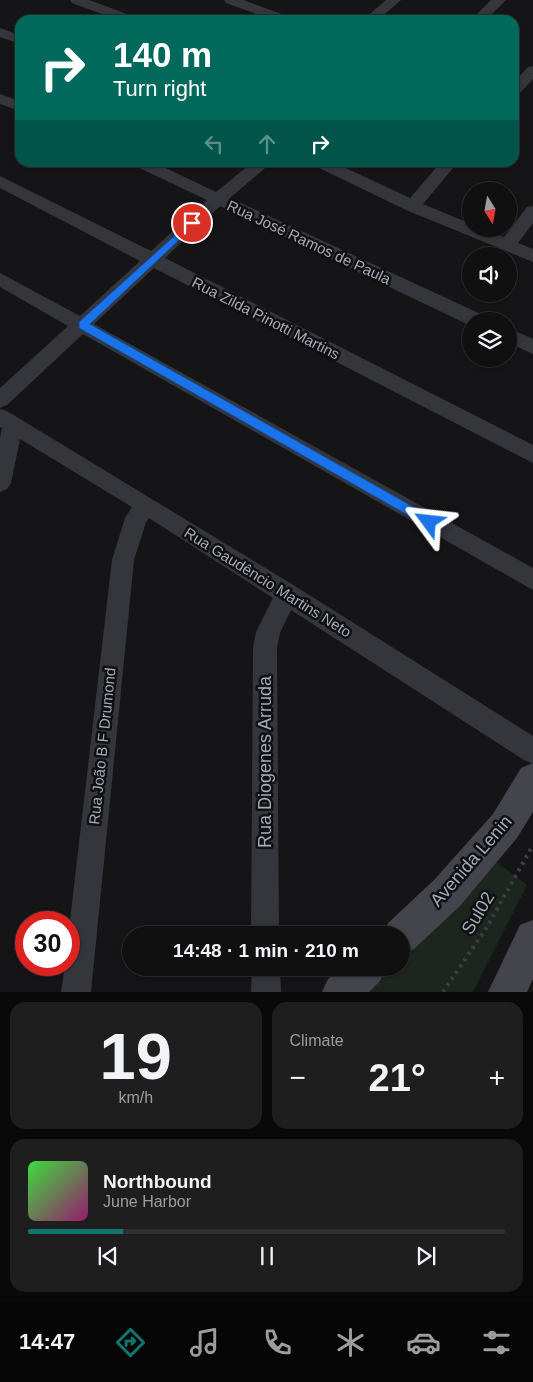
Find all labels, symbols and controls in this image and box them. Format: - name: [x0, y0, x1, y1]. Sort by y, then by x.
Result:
- icon: right: [30, 35, 95, 100]
- text: 140 m: [113, 35, 212, 74]
- text: Turn right: [113, 76, 206, 101]
- icon: left: [200, 130, 228, 158]
- icon: ahead: [253, 130, 281, 158]
- icon: right: [306, 130, 334, 158]
- north arrow: [462, 182, 518, 238]
- map controls: [462, 182, 517, 367]
- street label: Rua José Ramos de Paula: [225, 197, 394, 288]
- pin: [171, 202, 213, 244]
- icon: arrive: [178, 209, 206, 237]
- button: sound: [462, 247, 517, 302]
- street label: Rua Zilda Pinotti Martins: [189, 273, 343, 363]
- button: layers: [462, 312, 517, 367]
- position arrow: [402, 495, 454, 547]
- street label: Rua Gaudêncio Martins Neto: [181, 524, 355, 640]
- street label: Rua João B F Drumond: [85, 667, 119, 825]
- street label: Rua Diogenes Arruda: [255, 675, 275, 848]
- street label: Avenida Lenin: [426, 812, 516, 910]
- street label: Sul02: [458, 888, 498, 938]
- speed limit sign: 30: [15, 911, 80, 976]
- text: 14:48 · 1 min · 210 m: [173, 940, 359, 961]
- text: 19: [100, 1020, 172, 1093]
- text: Climate: [290, 1032, 344, 1049]
- text: 21°: [369, 1057, 426, 1099]
- text: −: [290, 1062, 306, 1093]
- text: +: [489, 1062, 505, 1093]
- text: km/h: [118, 1089, 153, 1106]
- text: Northbound: [103, 1171, 212, 1192]
- text: June Harbor: [103, 1193, 191, 1210]
- icon: previous: [94, 1242, 122, 1270]
- icon: pause: [253, 1242, 281, 1270]
- icon: next: [412, 1242, 440, 1270]
- icon: directions: [113, 1325, 148, 1360]
- icon: music: [187, 1325, 222, 1360]
- icon: phone: [260, 1325, 295, 1360]
- icon: climate: [333, 1325, 368, 1360]
- icon: car: [406, 1325, 441, 1360]
- icon: filters: [479, 1325, 514, 1360]
- text: 14:47: [19, 1329, 75, 1354]

